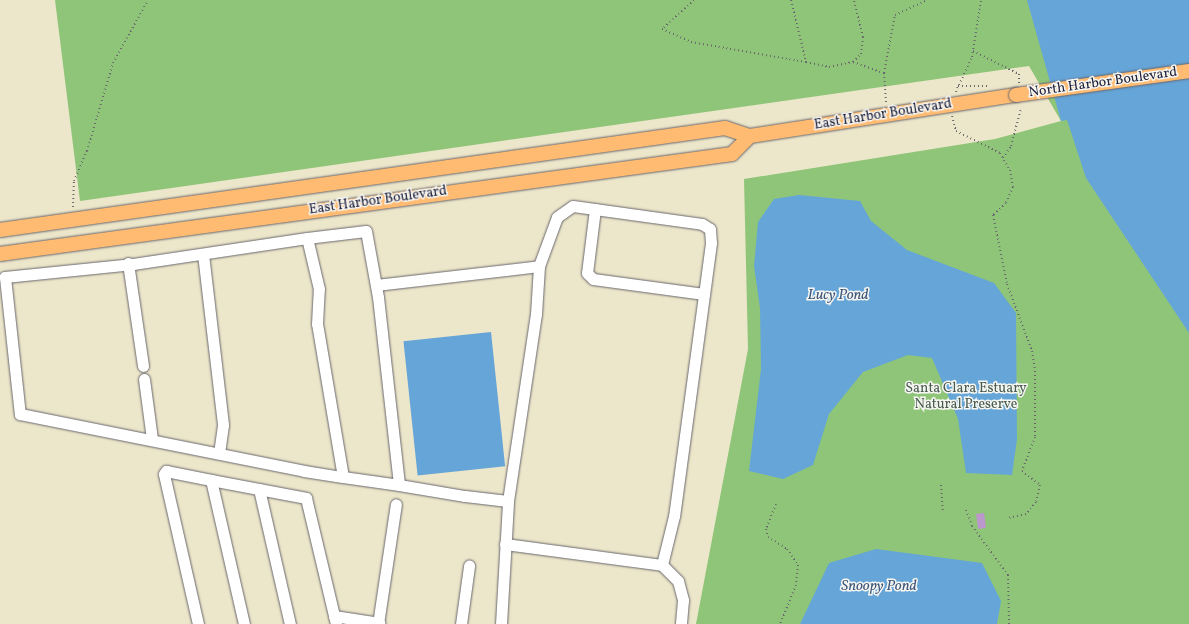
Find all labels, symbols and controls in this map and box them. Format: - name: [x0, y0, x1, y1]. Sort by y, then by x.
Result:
- street label: North Harbor Boulevard: [1028, 64, 1178, 102]
- street label: East Harbor Boulevard: [813, 96, 953, 134]
- street label: East Harbor Boulevard: [308, 183, 448, 219]
- water label: Lucy Pond: [807, 287, 869, 305]
- park label: Santa Clara Estuary Natural Preserve: [905, 381, 1027, 414]
- water label: Snoopy Pond: [841, 578, 917, 596]

